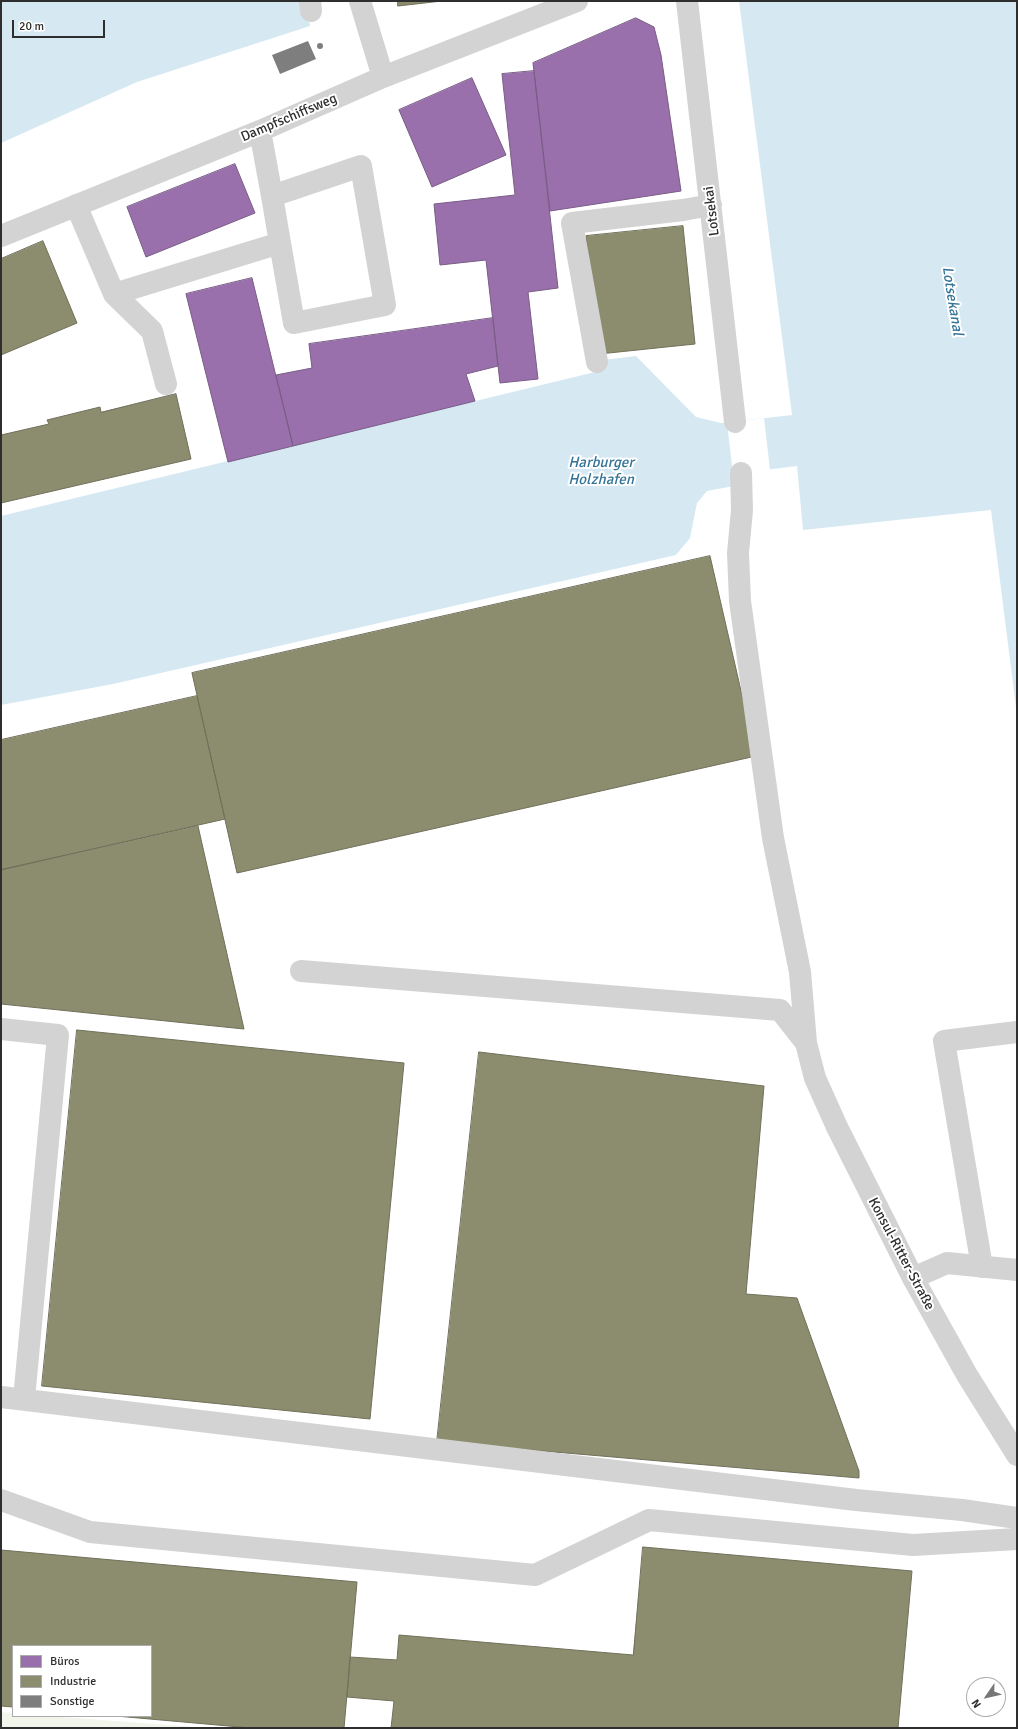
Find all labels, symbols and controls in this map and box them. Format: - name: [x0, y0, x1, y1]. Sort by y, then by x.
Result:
- scale bar: [14, 12, 107, 38]
- text: 20 m: [19, 19, 44, 34]
- street label: Dampfschiffsweg: [238, 90, 340, 146]
- street label: Lotsekai: [701, 185, 723, 237]
- water label: Lotsekanal: [938, 265, 966, 337]
- water label: Harburger Holzhafen: [568, 454, 634, 489]
- street label: Konsul-Ritter-Straße: [864, 1195, 938, 1313]
- legend: [12, 1645, 152, 1717]
- text: Büros: [50, 1654, 80, 1669]
- text: Industrie: [50, 1674, 96, 1689]
- north arrow: [966, 1677, 1006, 1717]
- text: Sonstige: [50, 1694, 95, 1709]
- text: N: [969, 1697, 984, 1710]

